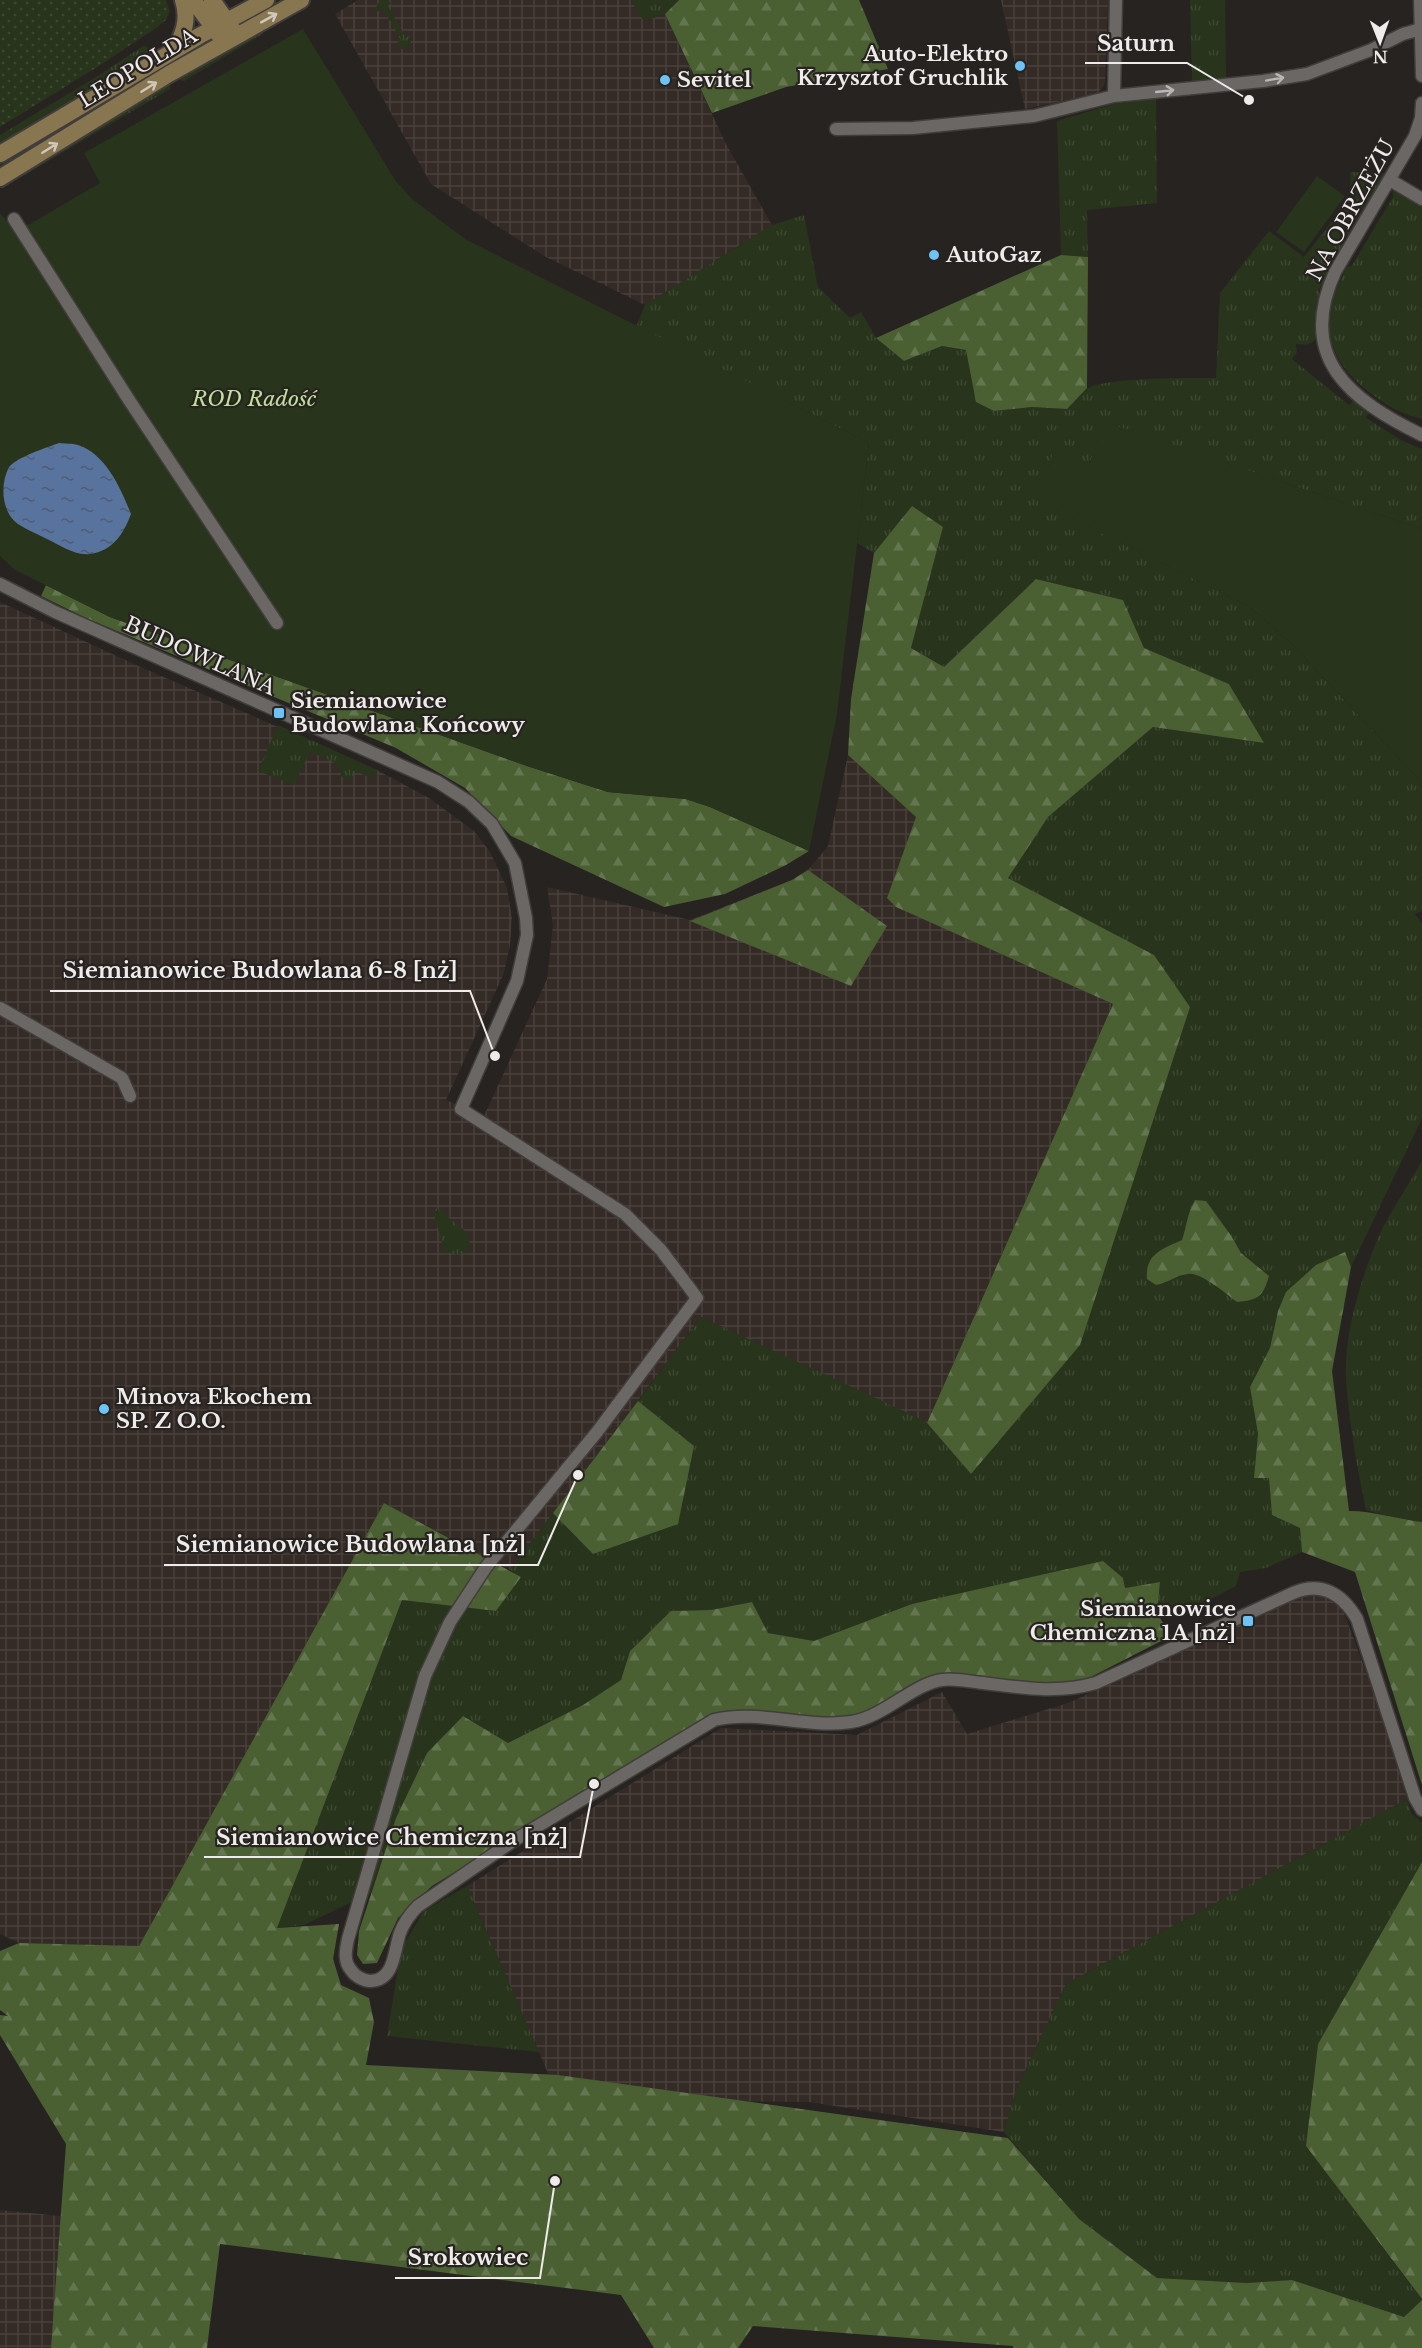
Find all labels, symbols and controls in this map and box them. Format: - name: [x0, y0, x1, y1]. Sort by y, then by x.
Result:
- one-way arrow: [260, 12, 277, 24]
- north arrow: [1350, 12, 1410, 72]
- street label: LEOPOLDA: [74, 22, 203, 114]
- callout: Saturn: [1085, 23, 1187, 63]
- text: Saturn: [1097, 30, 1175, 57]
- place label: Auto-Elektro Krzysztof Gruchlik: [797, 41, 1009, 91]
- text: N: [1373, 47, 1388, 67]
- marker: Auto-Elektro Krzysztof Gruchlik: [1013, 59, 1027, 73]
- place label: Sevitel: [677, 67, 752, 93]
- marker: Sevitel: [658, 73, 672, 87]
- one-way arrow: [1265, 73, 1285, 84]
- one-way arrow: [140, 80, 157, 92]
- one-way arrow: [1155, 85, 1175, 96]
- street label: NA OBRZEŻU: [1301, 135, 1401, 285]
- one-way arrow: [41, 142, 58, 154]
- place label: AutoGaz: [945, 242, 1042, 268]
- marker: AutoGaz: [927, 248, 941, 262]
- park label: ROD Radość: [191, 386, 318, 412]
- street label: BUDOWLANA: [120, 611, 280, 701]
- place label: Siemianowice Budowlana Końcowy: [291, 688, 525, 738]
- marker: Siemianowice Budowlana Końcowy: [272, 706, 286, 720]
- callout: Siemianowice Budowlana 6-8 [nż]: [50, 951, 470, 991]
- text: Siemianowice Budowlana 6-8 [nż]: [62, 957, 458, 984]
- place label: Minova Ekochem SP. Z O.O.: [116, 1384, 312, 1434]
- marker: Minova Ekochem SP. Z O.O.: [97, 1402, 111, 1416]
- callout: Siemianowice Budowlana [nż]: [164, 1525, 538, 1565]
- text: Siemianowice Budowlana [nż]: [176, 1531, 526, 1558]
- place label: Siemianowice Chemiczna 1A [nż]: [1030, 1596, 1236, 1646]
- marker: Siemianowice Chemiczna 1A [nż]: [1241, 1614, 1255, 1628]
- callout: Siemianowice Chemiczna [nż]: [204, 1817, 580, 1857]
- text: Siemianowice Chemiczna [nż]: [216, 1824, 568, 1851]
- callout: Srokowiec: [395, 2238, 540, 2278]
- text: Srokowiec: [408, 2244, 528, 2271]

